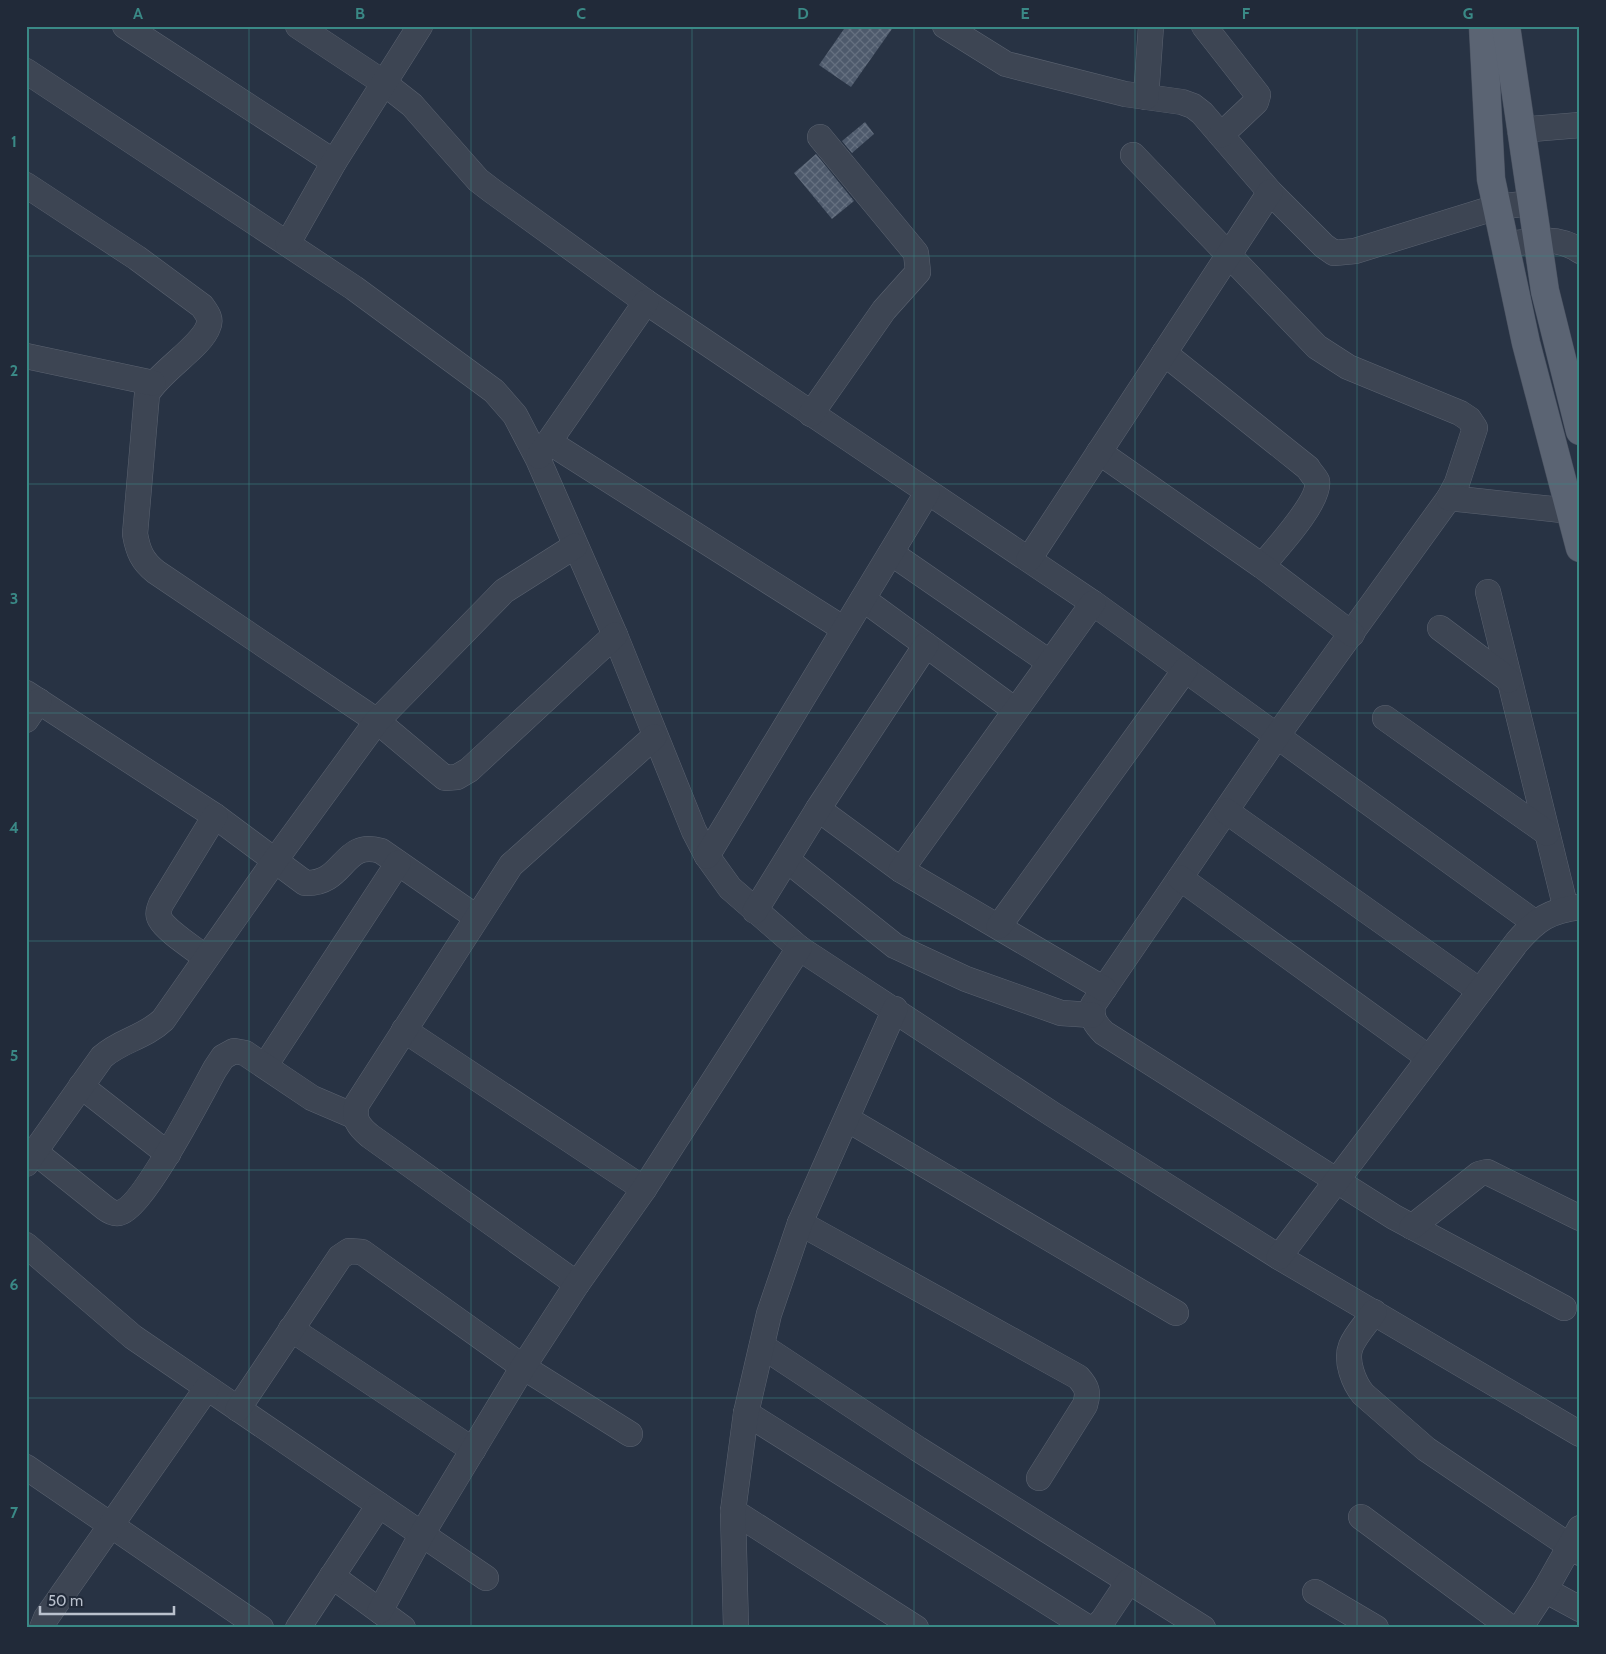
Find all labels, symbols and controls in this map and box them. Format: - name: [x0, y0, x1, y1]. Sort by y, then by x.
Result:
- text: A: [133, 4, 143, 23]
- text: B: [355, 4, 365, 23]
- text: C: [576, 4, 586, 23]
- text: D: [797, 4, 809, 23]
- text: E: [1020, 4, 1030, 23]
- text: F: [1242, 4, 1251, 23]
- text: G: [1463, 4, 1473, 23]
- text: 1: [11, 132, 17, 151]
- text: 2: [10, 361, 18, 380]
- text: 3: [10, 589, 18, 608]
- text: 4: [9, 818, 19, 837]
- text: 5: [10, 1046, 18, 1065]
- text: 6: [10, 1275, 19, 1294]
- text: 7: [10, 1503, 19, 1522]
- scale bar: [40, 1584, 174, 1616]
- text: 50 m: [48, 1592, 83, 1610]

